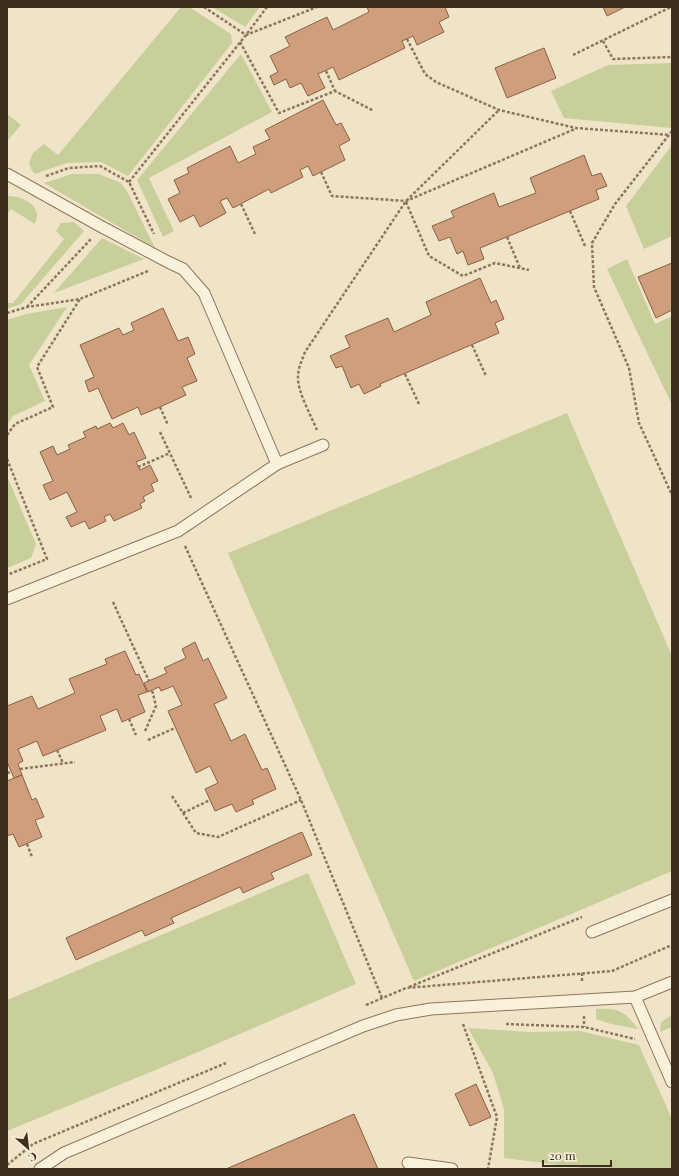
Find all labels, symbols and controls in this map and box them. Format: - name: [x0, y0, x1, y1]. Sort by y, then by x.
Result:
- north arrow: [8, 1128, 48, 1168]
- scale bar: [543, 1142, 611, 1168]
- text: 20 m: [549, 1147, 576, 1163]
- text: С: [26, 1149, 40, 1166]

